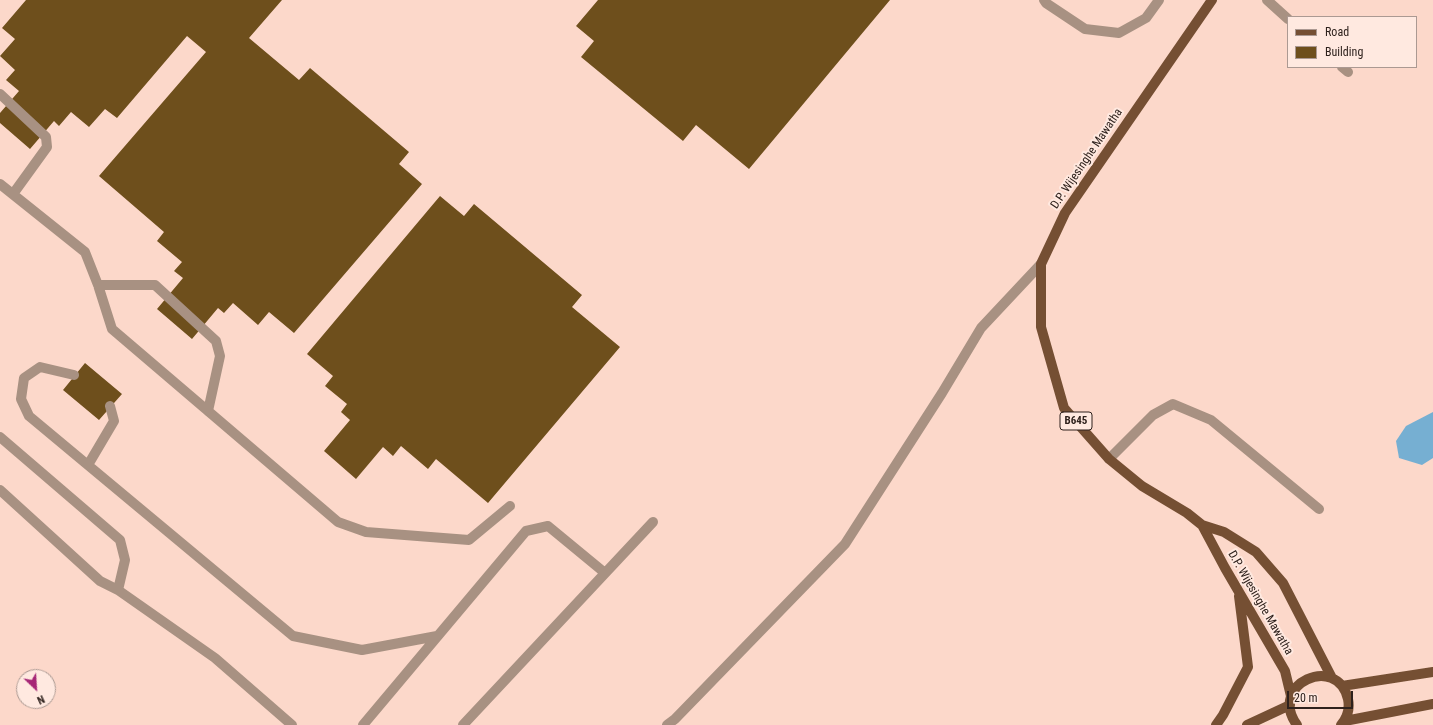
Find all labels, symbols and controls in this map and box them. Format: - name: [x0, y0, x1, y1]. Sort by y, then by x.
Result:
- legend: [1287, 16, 1417, 68]
- text: Road: [1325, 25, 1349, 39]
- text: Building: [1325, 45, 1363, 59]
- street label: D.P. Wijesinghe Mawatha: [1048, 106, 1126, 212]
- road number: B645: [1060, 412, 1092, 430]
- street label: D.P. Wijesinghe Mawatha: [1224, 548, 1296, 658]
- north arrow: [16, 669, 56, 709]
- scale bar: [1289, 683, 1355, 709]
- text: 20 m: [1294, 691, 1318, 705]
- text: N: [35, 692, 47, 707]

